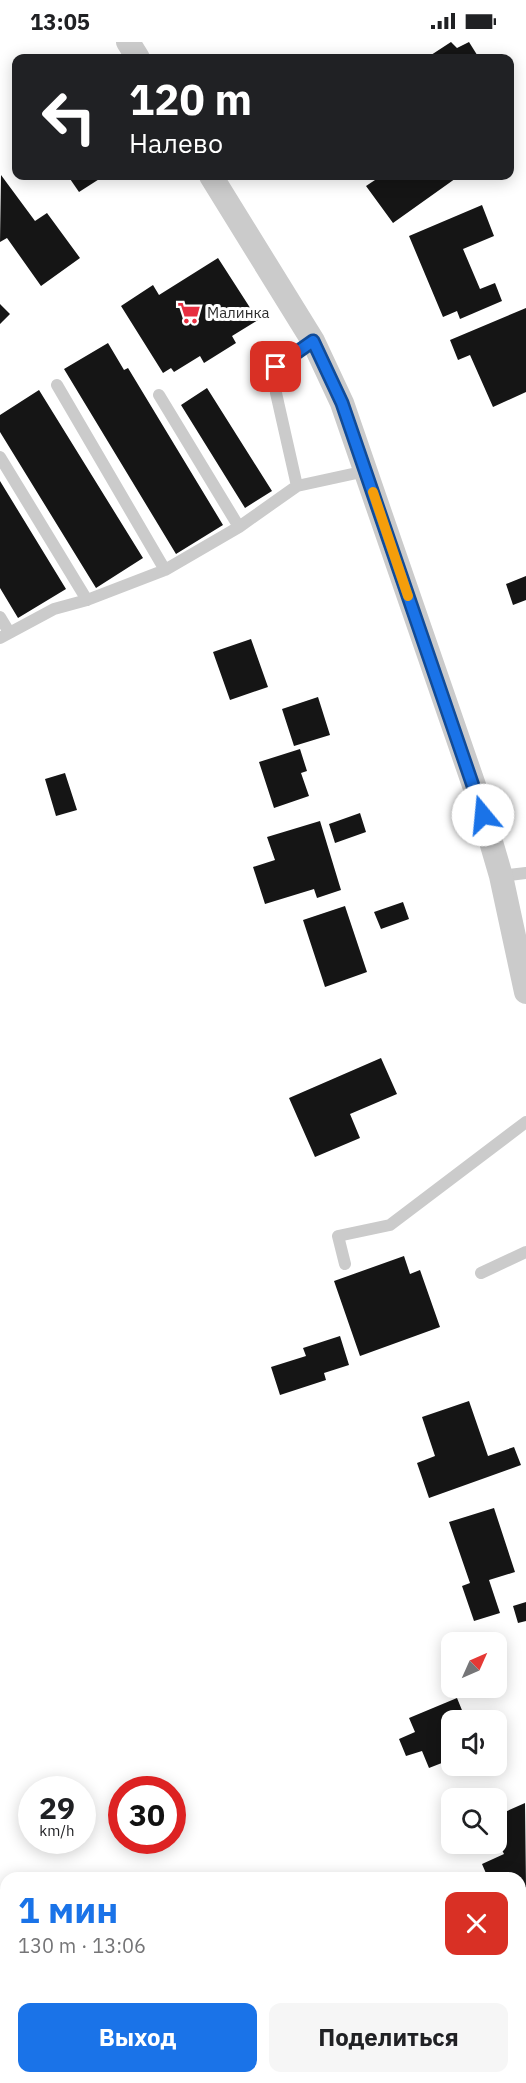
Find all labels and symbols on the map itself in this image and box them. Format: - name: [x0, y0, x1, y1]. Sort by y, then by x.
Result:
- supermarket icon: Малинка: [176, 300, 202, 326]
- place label: Малинка: [207, 303, 270, 322]
- pin: [250, 341, 301, 392]
- position arrow: [451, 783, 515, 847]
- north arrow: [441, 1632, 507, 1698]
- speed limit sign: 30: [108, 1776, 186, 1854]

